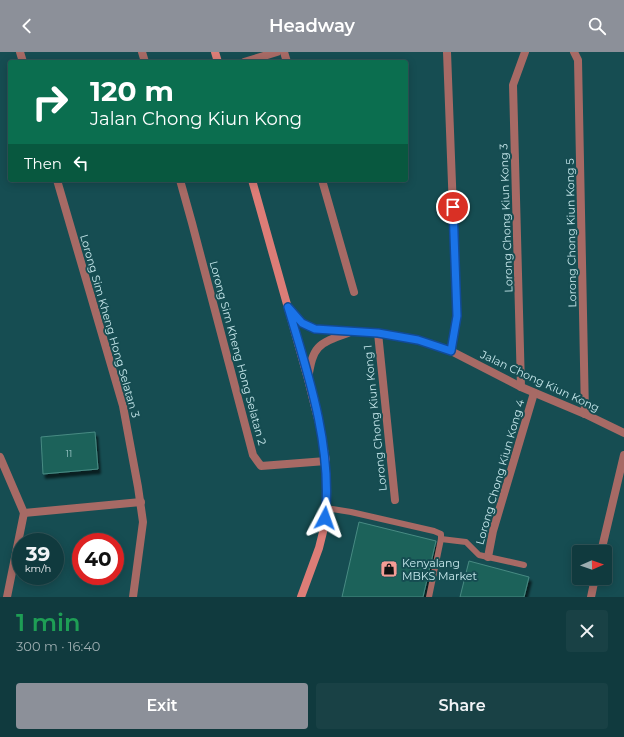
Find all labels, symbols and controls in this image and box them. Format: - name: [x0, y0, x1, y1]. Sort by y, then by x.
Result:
- icon: back: [16, 15, 38, 37]
- text: Headway: [269, 15, 355, 37]
- icon: search: [586, 15, 608, 37]
- text: 120 m: [90, 74, 174, 108]
- icon: right: [24, 76, 76, 128]
- text: Jalan Chong Kiun Kong: [90, 108, 302, 130]
- street label: Lorong Chong Kiun Kong 3: [496, 143, 516, 293]
- icon: left: [70, 152, 92, 174]
- text: Then: [24, 154, 62, 173]
- street label: Lorong Chong Kiun Kong 5: [563, 158, 579, 308]
- pin: [436, 190, 470, 224]
- icon: arrive: [442, 196, 464, 218]
- street label: Lorong Sim Kheng Hong Selatan 3: [77, 233, 143, 419]
- street label: Lorong Sim Kheng Hong Selatan 2: [207, 259, 269, 447]
- street label: Lorong Chong Kiun Kong 1: [360, 344, 390, 492]
- street label: Jalan Chong Kiun Kong: [477, 347, 602, 415]
- street label: Lorong Chong Kiun Kong 4: [473, 397, 528, 546]
- house number: 11: [66, 448, 72, 459]
- position arrow: [304, 497, 346, 539]
- speed limit sign: 40: [72, 533, 124, 585]
- text: 39: [26, 542, 50, 566]
- north arrow: [572, 545, 612, 585]
- map controls: [572, 545, 612, 585]
- place label: Kenyalang MBKS Market: [402, 556, 477, 583]
- shop icon: Kenyalang MBKS Market: [379, 559, 399, 579]
- text: km/h: [25, 562, 51, 575]
- text: 1 min: [16, 608, 80, 637]
- button: close: [566, 610, 608, 652]
- text: 300 m · 16:40: [16, 638, 100, 654]
- button: Exit: [16, 683, 308, 729]
- button: Share: [316, 683, 608, 729]

